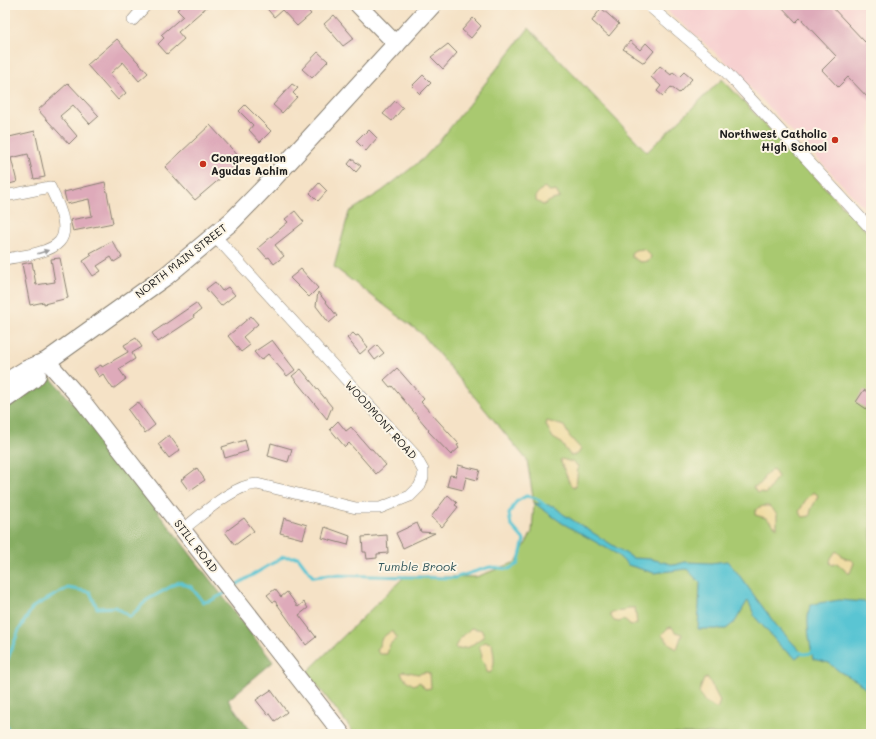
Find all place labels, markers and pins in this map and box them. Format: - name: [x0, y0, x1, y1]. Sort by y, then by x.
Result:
- place label: Northwest Catholic High School: [719, 126, 827, 154]
- marker: Northwest Catholic High School: [830, 135, 840, 145]
- place label: Congregation Agudas Achim: [211, 150, 288, 178]
- marker: Congregation Agudas Achim: [198, 159, 208, 169]

